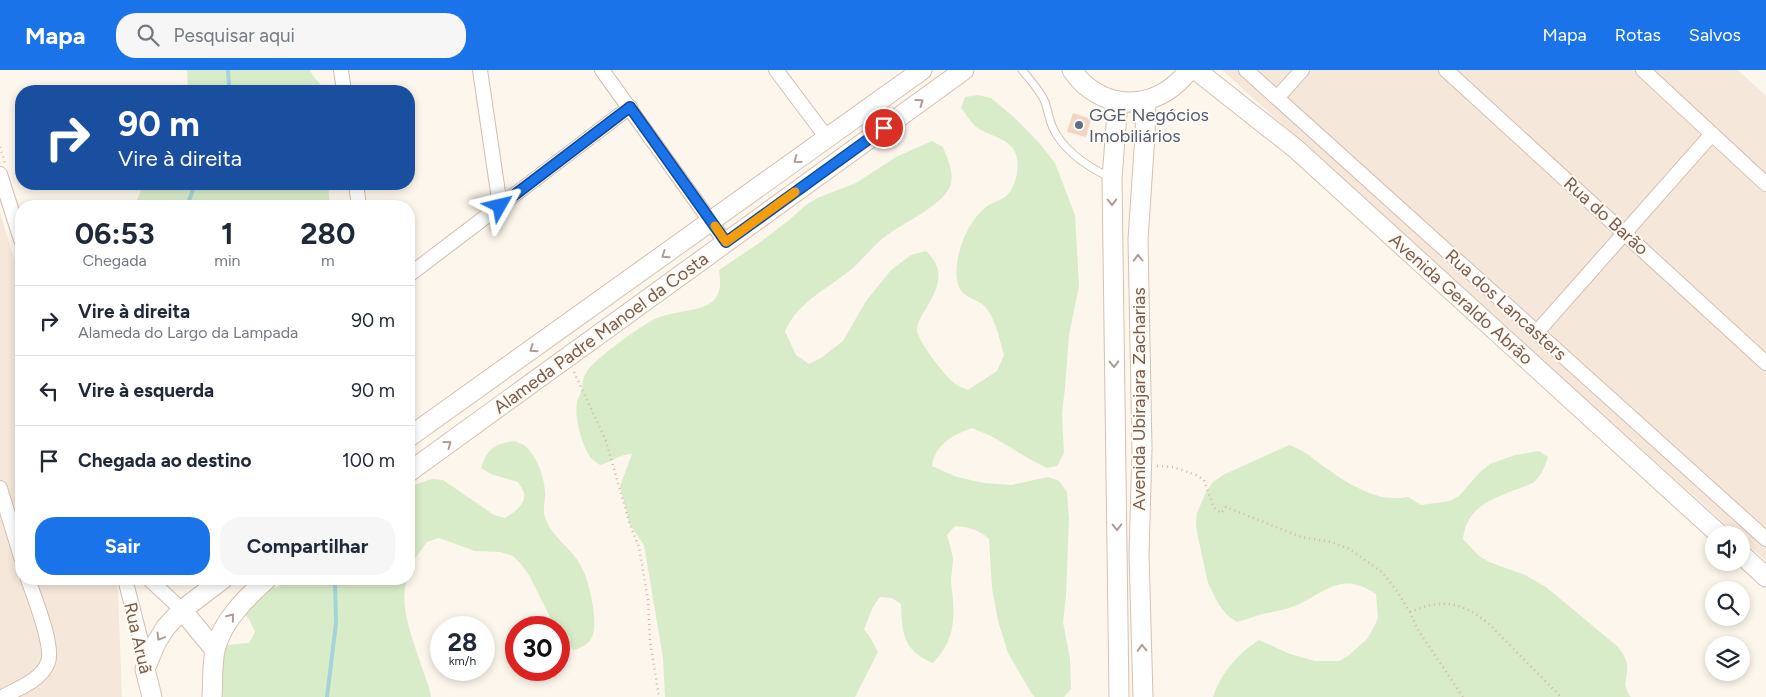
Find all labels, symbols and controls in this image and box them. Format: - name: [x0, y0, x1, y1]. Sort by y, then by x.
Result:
- search box: [116, 13, 466, 58]
- text: Mapa: [25, 21, 86, 50]
- icon: search: [134, 21, 162, 49]
- text: Pesquisar aqui: [174, 24, 295, 47]
- text: Mapa: [1543, 24, 1587, 46]
- text: Rotas: [1615, 24, 1661, 46]
- text: Salvos: [1689, 24, 1741, 46]
- one-way arrow: [914, 99, 924, 108]
- text: 90 m: [118, 103, 200, 145]
- place label: GGE Negócios Imobiliários: [1089, 104, 1209, 147]
- icon: right: [35, 105, 100, 170]
- pin: [863, 107, 905, 149]
- icon: arrive: [870, 114, 898, 142]
- marker: GGE Negócios Imobiliários: [1073, 119, 1085, 131]
- text: Vire à direita: [118, 145, 242, 172]
- one-way arrow: [793, 154, 803, 163]
- street label: Rua do Barão: [1559, 172, 1653, 260]
- position arrow: [473, 179, 525, 231]
- one-way arrow: [1107, 198, 1117, 206]
- text: 06:53: [75, 215, 155, 252]
- text: 1: [221, 215, 234, 252]
- text: 280: [300, 215, 355, 252]
- street label: Avenida Geraldo Abrão: [1385, 229, 1537, 369]
- street label: Rua dos Lancasters: [1441, 245, 1571, 365]
- street label: Alameda Padre Manoel da Costa: [489, 248, 713, 418]
- one-way arrow: [661, 249, 671, 258]
- text: Chegada: [82, 251, 147, 270]
- text: min: [214, 251, 241, 270]
- text: m: [321, 251, 335, 270]
- one-way arrow: [1133, 254, 1144, 262]
- street label: Avenida Ubirajara Zacharias: [1128, 287, 1150, 511]
- text: Vire à direita: [78, 300, 190, 323]
- icon: right: [35, 307, 63, 335]
- text: 90 m: [351, 309, 395, 332]
- text: Alameda do Largo da Lampada: [78, 323, 298, 342]
- one-way arrow: [529, 343, 538, 352]
- one-way arrow: [1109, 360, 1119, 368]
- icon: left: [35, 377, 63, 405]
- text: Vire à esquerda: [78, 379, 214, 402]
- text: 90 m: [351, 379, 395, 402]
- one-way arrow: [442, 441, 452, 450]
- icon: arrive: [35, 447, 63, 475]
- text: Chegada ao destino: [78, 449, 251, 472]
- text: 100 m: [342, 449, 395, 472]
- button: Sair: [35, 517, 210, 575]
- button: Compartilhar: [220, 517, 395, 575]
- one-way arrow: [1111, 523, 1122, 531]
- map controls: [1705, 526, 1750, 681]
- button: sound: [1705, 526, 1750, 571]
- button: search: [1705, 581, 1750, 626]
- street label: Rua Aruã: [119, 600, 157, 676]
- one-way arrow: [226, 614, 234, 623]
- speed limit sign: 30: [505, 616, 570, 681]
- text: 28: [448, 627, 477, 657]
- one-way arrow: [157, 631, 167, 640]
- button: layers: [1705, 636, 1750, 681]
- one-way arrow: [1136, 644, 1147, 652]
- text: km/h: [449, 654, 476, 668]

